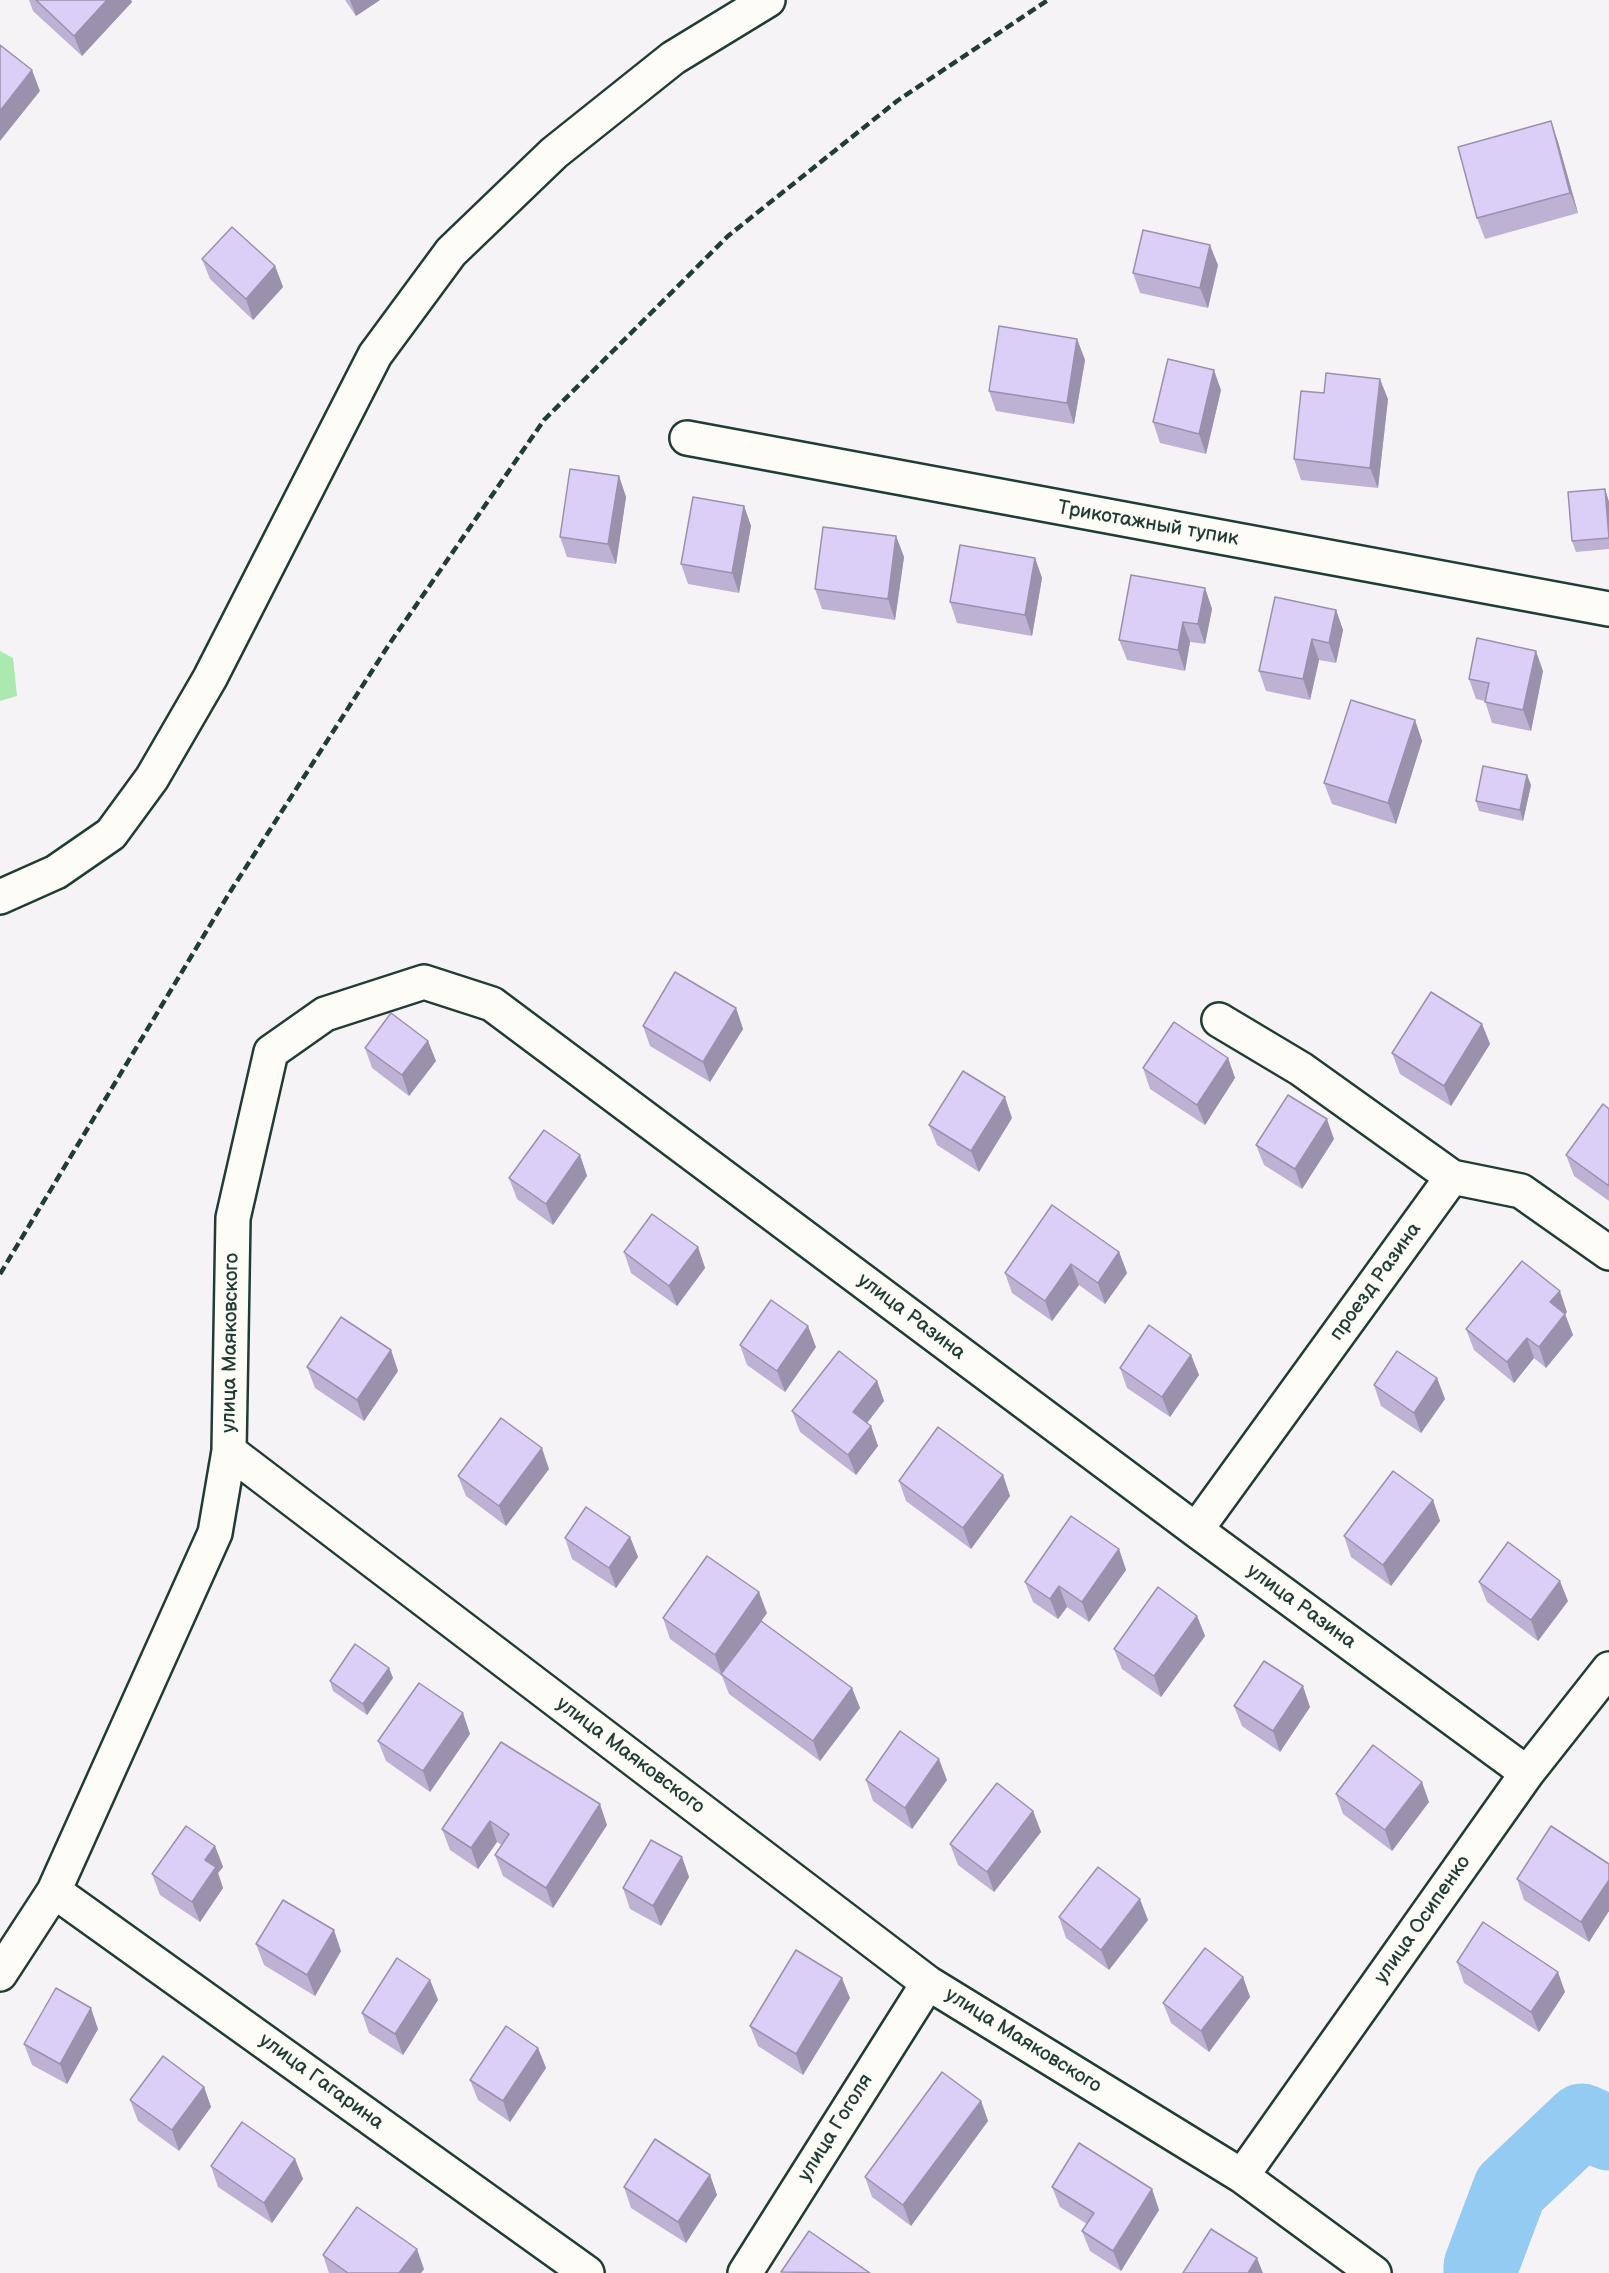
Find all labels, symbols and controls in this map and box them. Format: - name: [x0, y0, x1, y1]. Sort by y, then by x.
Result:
- street label: Трикотажный тупик: [1056, 496, 1240, 552]
- street label: проезд Разина: [1325, 1218, 1427, 1346]
- street label: улица Маяковского: [217, 1253, 245, 1433]
- street label: улица Разина: [852, 1269, 970, 1365]
- street label: улица Разина: [1242, 1559, 1360, 1655]
- street label: улица Маяковского: [551, 1692, 709, 1820]
- street label: улица Осипенко: [1370, 1851, 1476, 1989]
- street label: улица Маяковского: [940, 1983, 1106, 2099]
- street label: улица Гагарина: [254, 2029, 388, 2135]
- street label: улица Гоголя: [793, 2070, 879, 2186]

